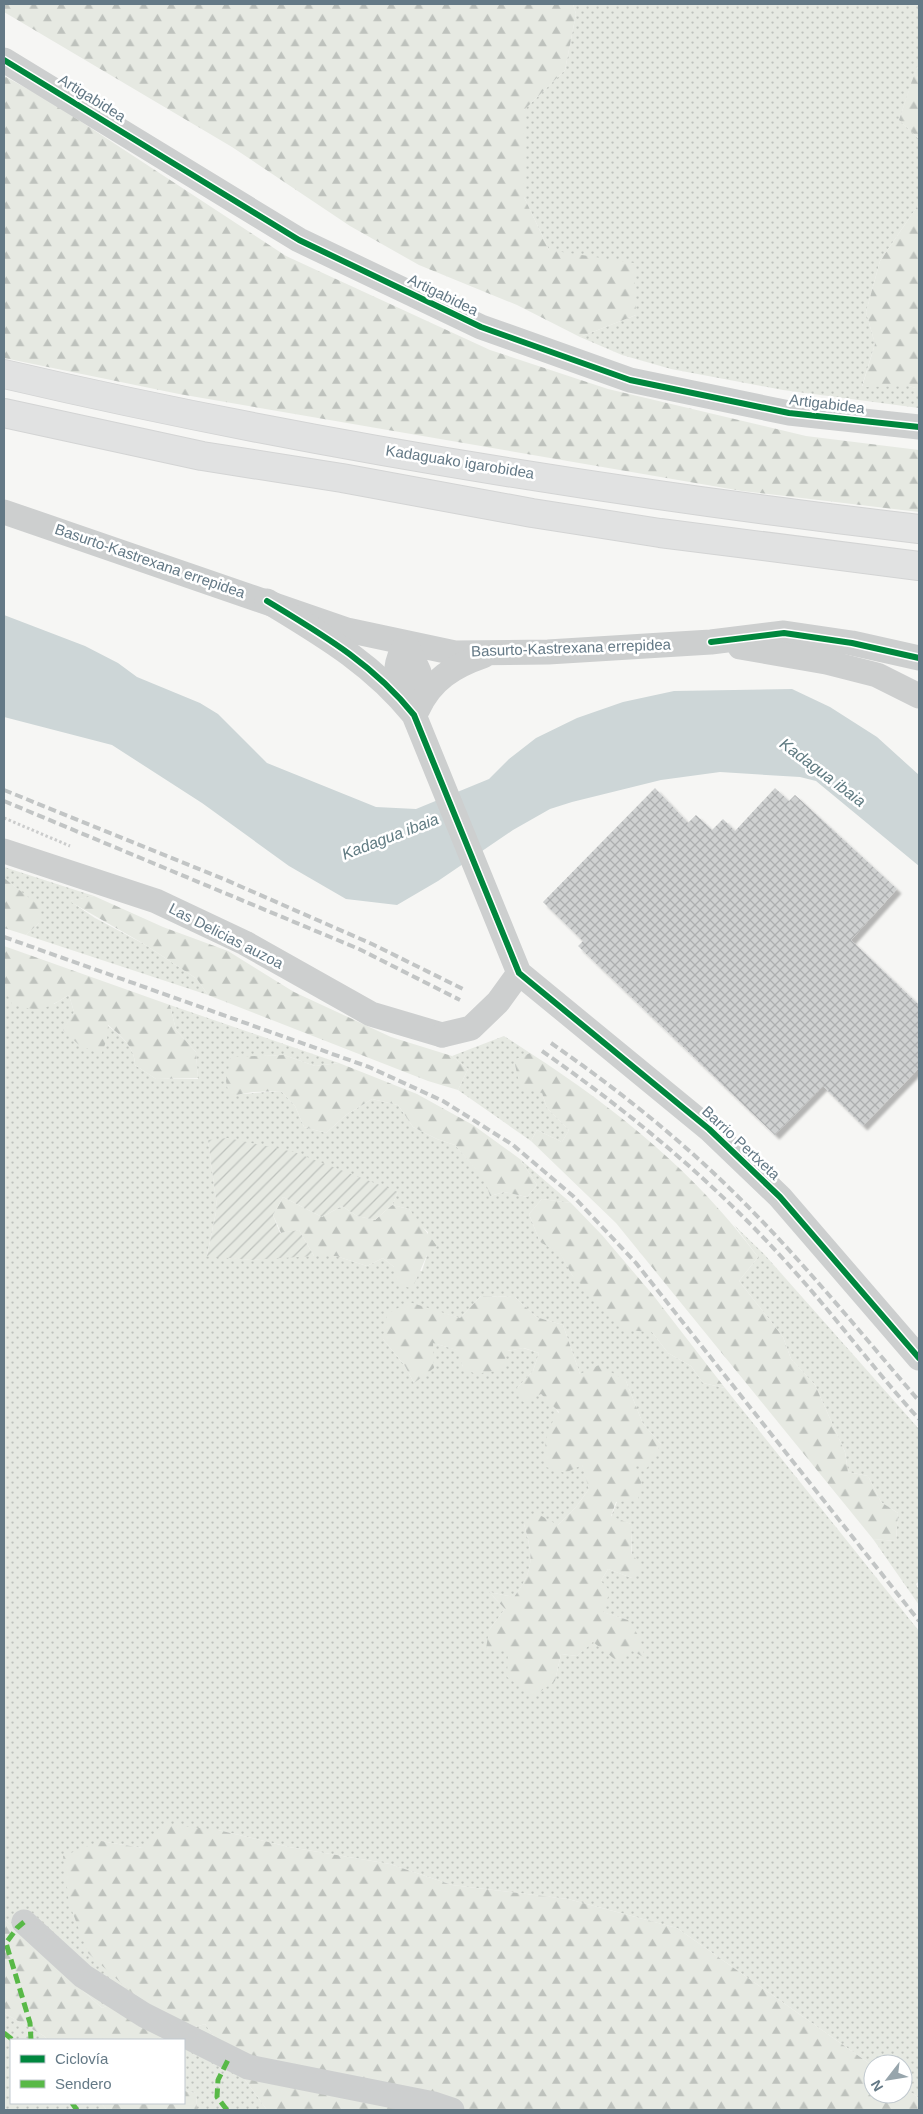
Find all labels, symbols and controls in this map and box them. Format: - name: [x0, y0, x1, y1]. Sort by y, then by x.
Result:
- street label: Artigabidea: [56, 70, 130, 125]
- street label: Artigabidea: [405, 270, 482, 319]
- street label: Artigabidea: [788, 390, 866, 417]
- street label: Kadaguako igarobidea: [385, 441, 536, 482]
- street label: Basurto-Kastrexana errepidea: [53, 520, 248, 601]
- street label: Basurto-Kastrexana errepidea: [471, 635, 672, 659]
- water label: Kadagua ibaia: [777, 735, 869, 810]
- water label: Kadagua ibaia: [339, 810, 441, 863]
- street label: Las Delicias auzoa: [166, 899, 287, 972]
- street label: Barrio Pertxeta: [699, 1102, 784, 1183]
- legend: [10, 2039, 185, 2104]
- text: Ciclovía: [55, 2050, 109, 2067]
- north arrow: [863, 2054, 913, 2104]
- text: Sendero: [55, 2075, 112, 2092]
- text: N: [867, 2077, 886, 2094]

